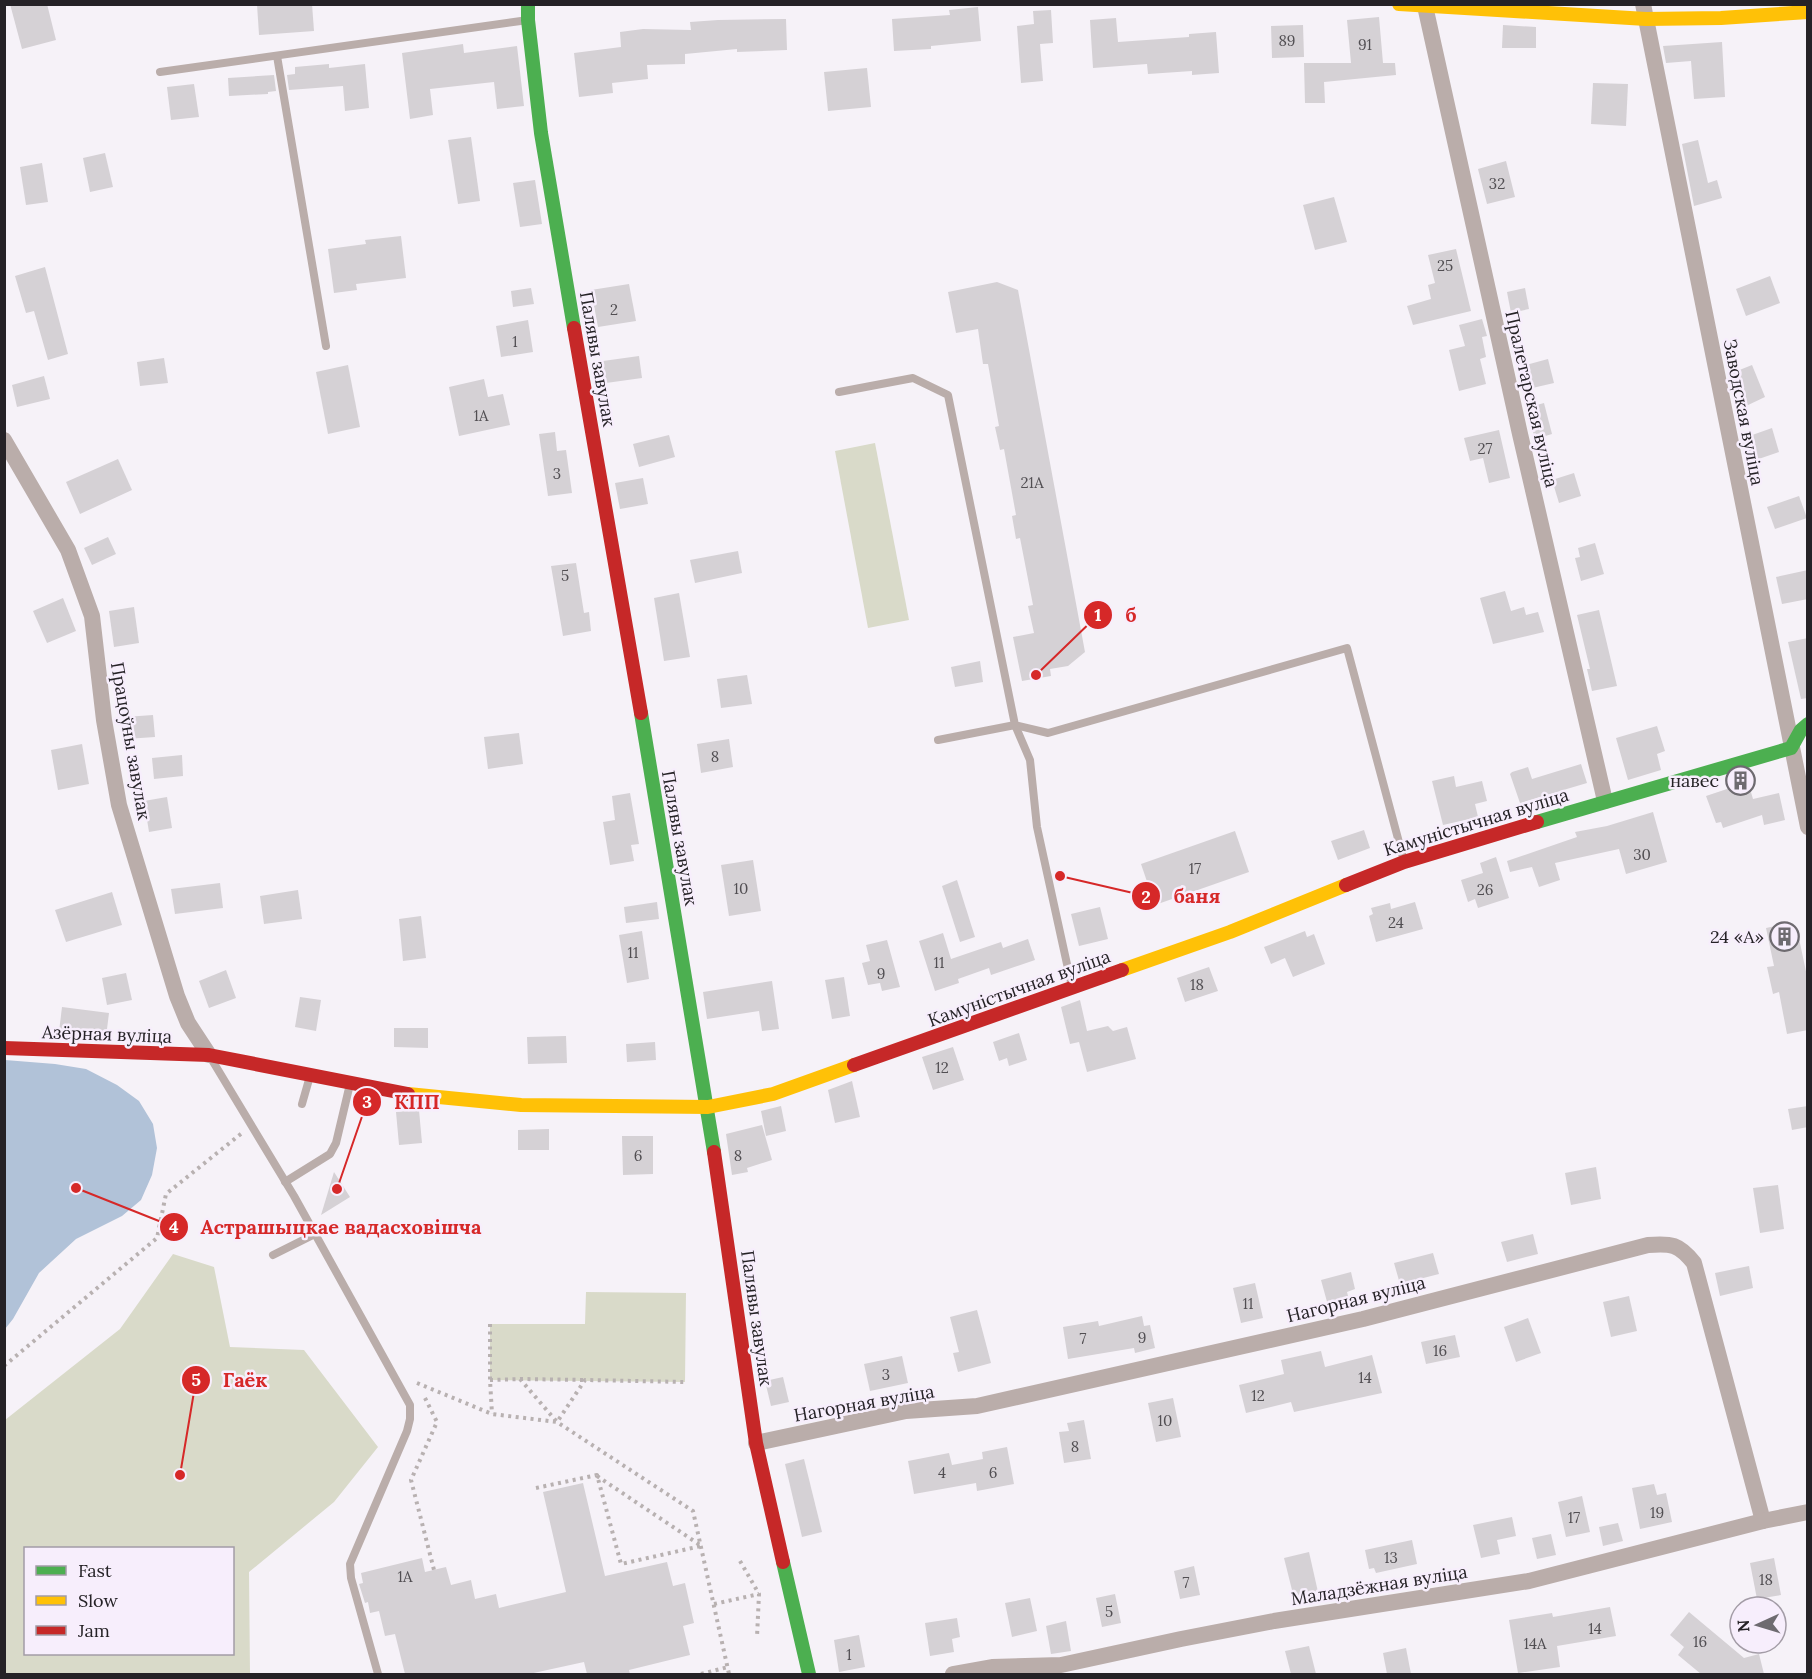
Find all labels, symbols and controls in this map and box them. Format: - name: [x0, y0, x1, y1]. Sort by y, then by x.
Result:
- house number: 89: [1279, 31, 1296, 50]
- house number: 91: [1358, 35, 1372, 54]
- house number: 32: [1489, 174, 1505, 193]
- house number: 25: [1437, 256, 1453, 275]
- street label: Палявы завулак: [575, 290, 621, 429]
- house number: 2: [610, 300, 618, 319]
- street label: Пралетарская вуліца: [1500, 308, 1564, 490]
- house number: 1: [512, 332, 518, 351]
- street label: Заводская вуліца: [1719, 337, 1769, 487]
- house number: 1А: [473, 406, 489, 425]
- house number: 27: [1478, 439, 1493, 458]
- house number: 3: [553, 464, 561, 483]
- house number: 21А: [1020, 473, 1044, 492]
- house number: 5: [561, 566, 569, 585]
- callout: б: [1083, 596, 1149, 634]
- text: б: [1125, 602, 1137, 627]
- text: 1: [1094, 603, 1102, 626]
- street label: Працоўны завулак: [106, 660, 156, 822]
- house number: 8: [711, 747, 719, 766]
- building icon: навес: [1724, 764, 1756, 796]
- street label: Палявы завулак: [657, 769, 703, 908]
- place label: навес: [1670, 769, 1719, 792]
- street label: Камуністычная вуліца: [1381, 783, 1571, 861]
- house number: 30: [1633, 845, 1651, 864]
- house number: 17: [1189, 859, 1201, 878]
- callout: баня: [1131, 877, 1232, 915]
- house number: 10: [734, 879, 748, 898]
- house number: 26: [1477, 880, 1493, 899]
- text: баня: [1174, 883, 1220, 908]
- text: 2: [1141, 885, 1151, 908]
- house number: 24: [1388, 913, 1404, 932]
- building icon: 24 «А»: [1769, 920, 1801, 952]
- place label: 24 «А»: [1710, 925, 1764, 948]
- house number: 11: [628, 943, 638, 962]
- street label: Камуністычная вуліца: [925, 944, 1113, 1032]
- house number: 11: [934, 953, 944, 972]
- house number: 9: [877, 964, 885, 983]
- house number: 18: [1190, 975, 1204, 994]
- street label: Азёрная вуліца: [41, 1020, 172, 1048]
- house number: 12: [935, 1058, 949, 1077]
- callout: КПП: [352, 1083, 452, 1121]
- text: КПП: [394, 1089, 440, 1114]
- text: 3: [362, 1090, 372, 1113]
- house number: 6: [634, 1146, 642, 1165]
- house number: 8: [734, 1146, 742, 1165]
- callout: Астрашыцкае вадасховішча: [159, 1208, 494, 1246]
- text: Астрашыцкае вадасховішча: [201, 1214, 482, 1239]
- text: 4: [169, 1215, 179, 1238]
- street label: Палявы завулак: [736, 1249, 778, 1388]
- street label: Нагорная вуліца: [1284, 1271, 1428, 1327]
- house number: 11: [1243, 1294, 1253, 1313]
- house number: 9: [1138, 1328, 1146, 1347]
- house number: 7: [1080, 1329, 1087, 1348]
- house number: 16: [1433, 1341, 1447, 1360]
- callout: Гаёк: [181, 1361, 279, 1399]
- house number: 3: [882, 1365, 890, 1384]
- text: Гаёк: [223, 1367, 267, 1392]
- text: 5: [191, 1368, 201, 1391]
- house number: 14: [1358, 1368, 1372, 1387]
- street label: Нагорная вуліца: [792, 1379, 936, 1427]
- house number: 12: [1251, 1386, 1265, 1405]
- house number: 10: [1158, 1411, 1172, 1430]
- house number: 8: [1071, 1437, 1079, 1456]
- house number: 4: [938, 1463, 946, 1482]
- house number: 6: [989, 1463, 997, 1482]
- house number: 19: [1650, 1503, 1664, 1522]
- house number: 17: [1568, 1508, 1580, 1527]
- legend: [24, 1547, 234, 1655]
- house number: 13: [1384, 1548, 1398, 1567]
- text: Fast: [78, 1559, 112, 1582]
- street label: Маладзёжная вуліца: [1289, 1560, 1469, 1610]
- house number: 1А: [397, 1567, 413, 1586]
- house number: 18: [1759, 1570, 1773, 1589]
- house number: 7: [1183, 1573, 1190, 1592]
- text: Slow: [78, 1589, 118, 1612]
- north arrow: [1728, 1595, 1788, 1655]
- house number: 5: [1105, 1602, 1113, 1621]
- text: Jam: [77, 1619, 110, 1642]
- house number: 14: [1588, 1619, 1602, 1638]
- text: N: [1733, 1619, 1753, 1633]
- house number: 16: [1693, 1632, 1707, 1651]
- house number: 14А: [1524, 1634, 1547, 1653]
- house number: 1: [846, 1645, 852, 1664]

